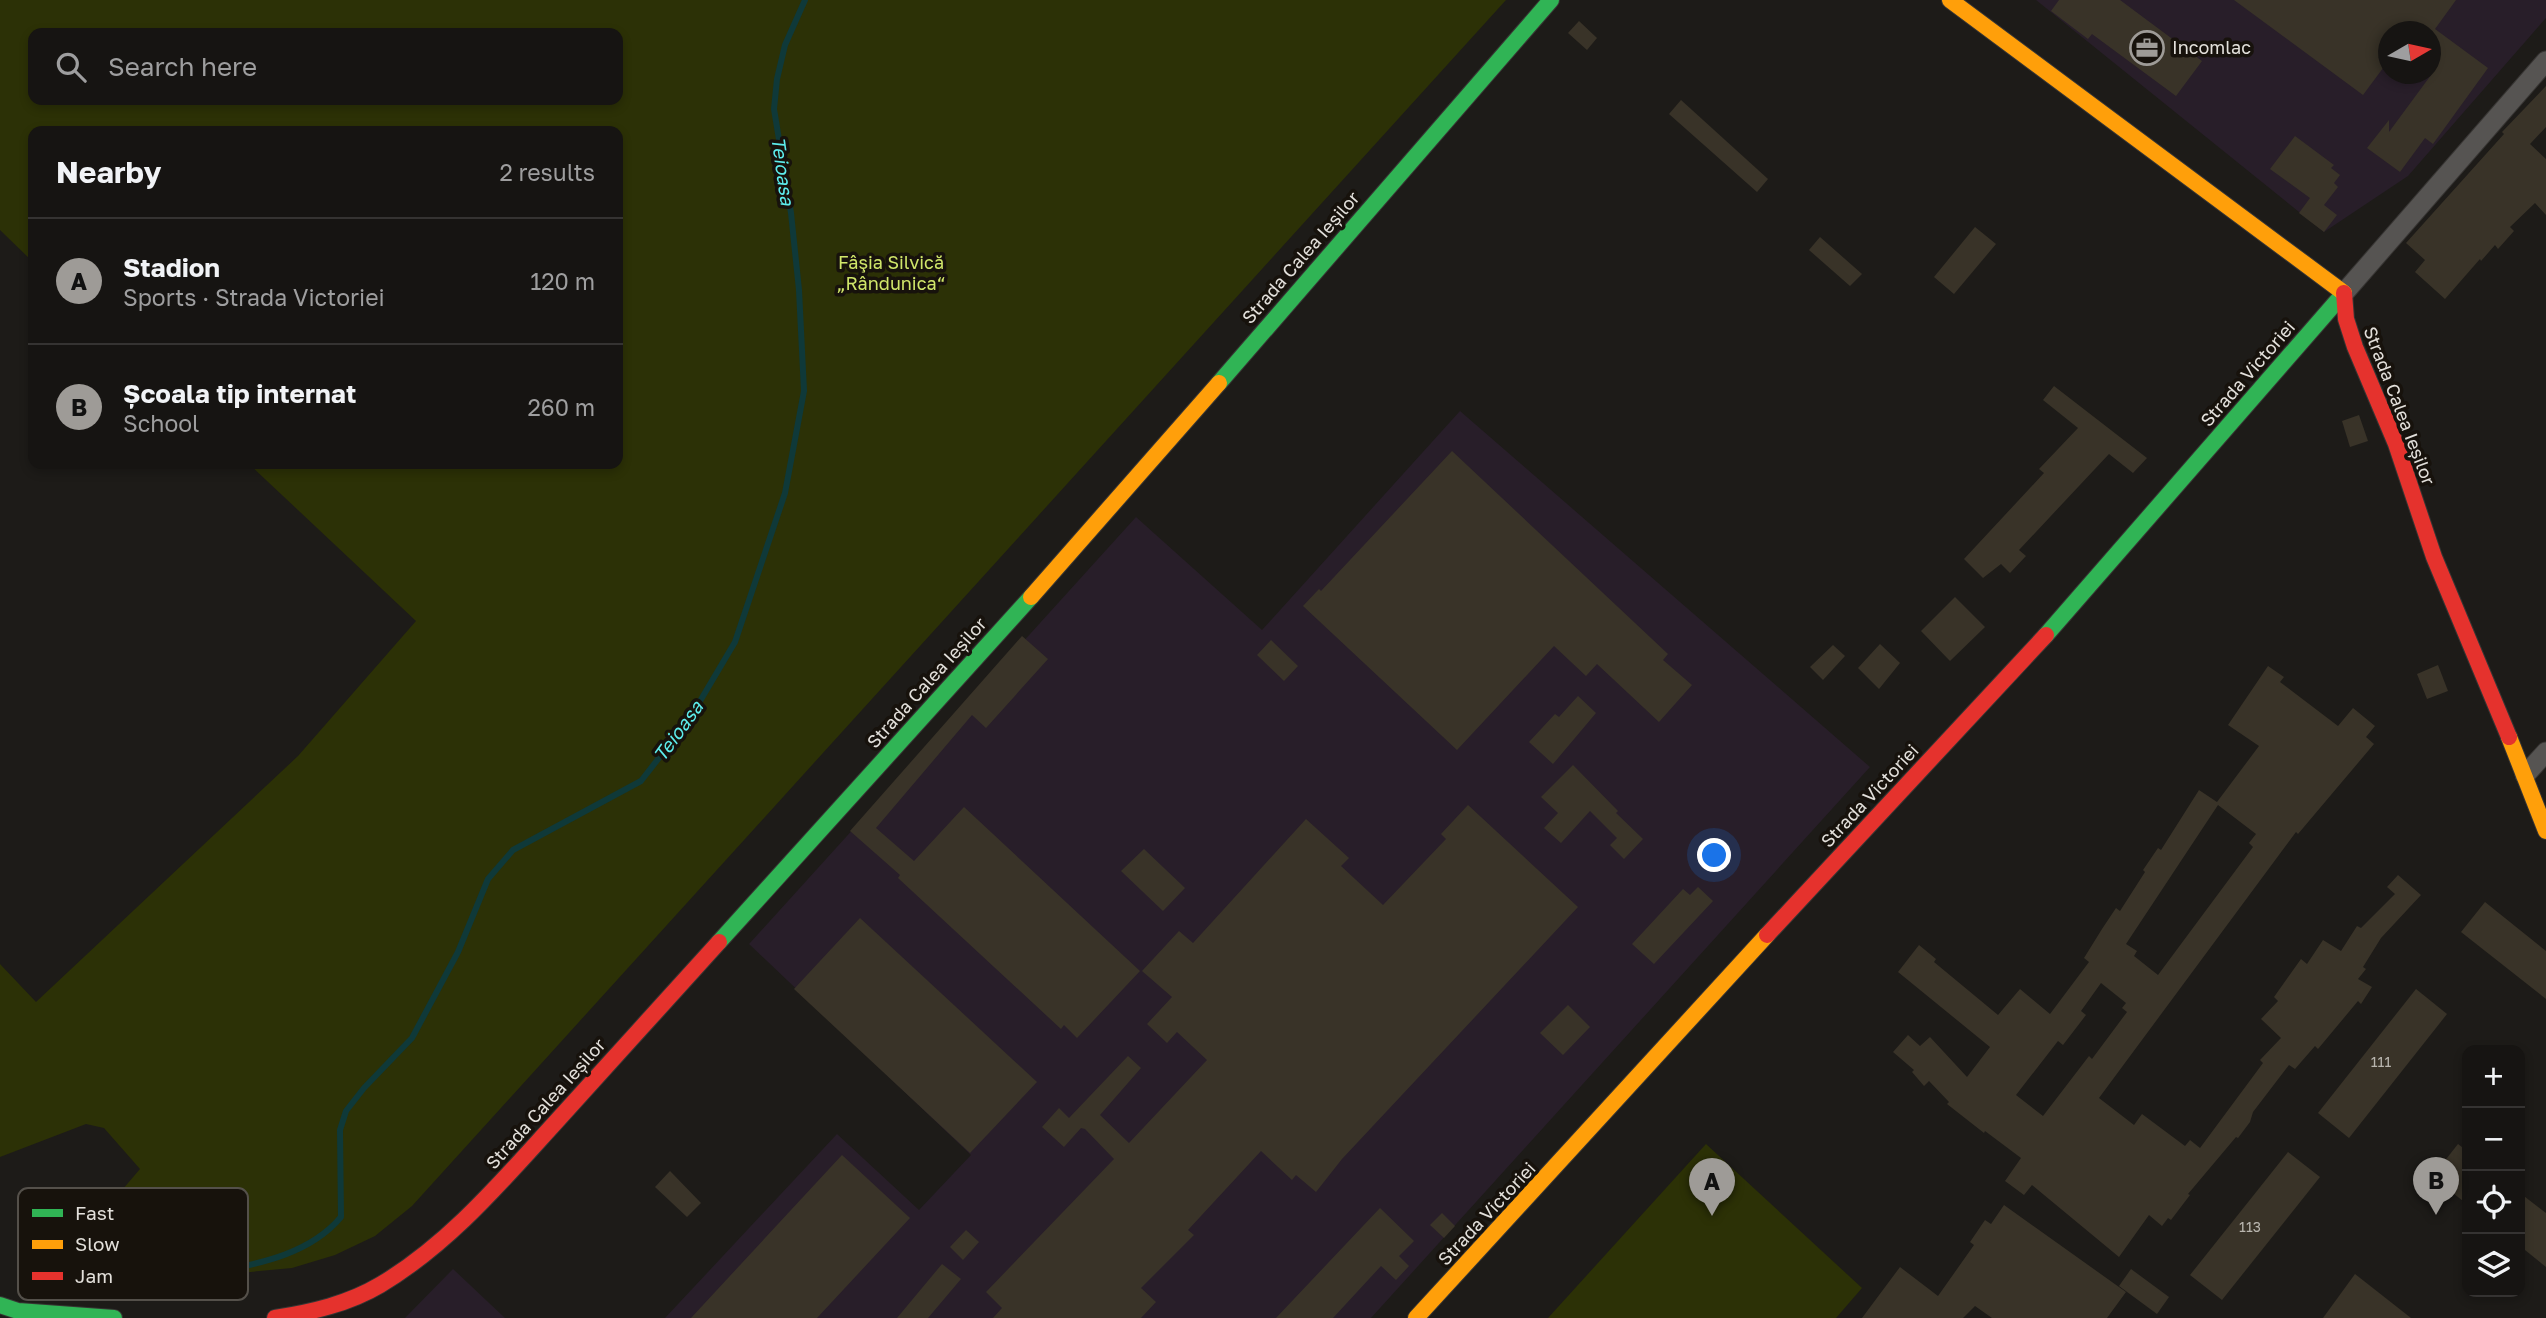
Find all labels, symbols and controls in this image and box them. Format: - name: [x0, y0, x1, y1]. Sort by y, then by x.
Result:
- north arrow: [2378, 21, 2441, 84]
- search box: [28, 28, 623, 105]
- office icon: Incomlac: [2128, 29, 2166, 67]
- place label: Incomlac: [2172, 36, 2251, 58]
- icon: search: [52, 48, 90, 86]
- text: Search here: [108, 51, 257, 82]
- water label: Teioasa: [767, 135, 800, 208]
- text: Nearby: [56, 154, 161, 190]
- text: 2 results: [499, 158, 595, 186]
- street label: Strada Calea Ieșilor: [1237, 187, 1364, 328]
- park label: Fâşia Silvică „Rândunica“: [837, 251, 945, 294]
- text: Stadion: [123, 252, 220, 283]
- text: A: [71, 267, 87, 295]
- text: 120 m: [530, 267, 595, 295]
- text: Sports · Strada Victoriei: [123, 283, 385, 311]
- street label: Strada Victoriei: [2195, 316, 2299, 431]
- street label: Strada Calea Ieșilor: [2360, 323, 2440, 488]
- text: Școala tip internat: [123, 378, 356, 409]
- text: B: [71, 393, 87, 421]
- text: 260 m: [527, 393, 595, 421]
- text: School: [123, 409, 199, 437]
- street label: Strada Calea Ieșilor: [862, 613, 991, 752]
- water label: Teioasa: [648, 695, 708, 765]
- street label: Strada Victoriei: [1816, 739, 1923, 851]
- your location: [1697, 838, 1731, 872]
- street label: Strada Calea Ieșilor: [481, 1034, 610, 1173]
- map controls: [2462, 1045, 2525, 1297]
- button: +: [2462, 1045, 2525, 1108]
- house number: 111: [2371, 1053, 2391, 1070]
- button: −: [2462, 1108, 2525, 1171]
- street label: Strada Victoriei: [1433, 1157, 1540, 1269]
- pin: B: [2413, 1157, 2459, 1215]
- pin: A: [1689, 1158, 1735, 1216]
- button: locate: [2462, 1171, 2525, 1234]
- legend: [18, 1188, 248, 1300]
- text: Fast: [75, 1201, 114, 1224]
- house number: 113: [2239, 1218, 2261, 1235]
- text: Slow: [75, 1232, 120, 1255]
- button: layers: [2462, 1234, 2525, 1297]
- text: Jam: [75, 1264, 113, 1287]

